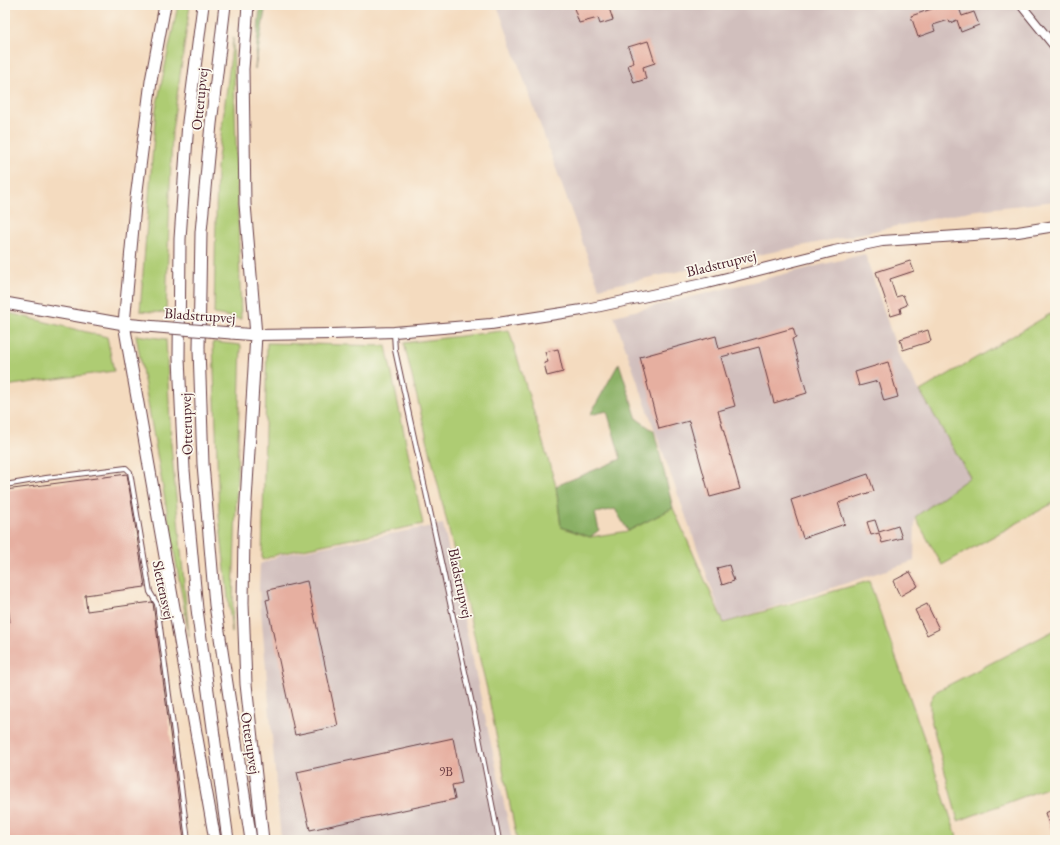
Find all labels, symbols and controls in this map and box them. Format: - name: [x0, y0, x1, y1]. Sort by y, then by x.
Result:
- street label: Otterupvej: [186, 67, 212, 131]
- street label: Bladstrupvej: [684, 245, 758, 281]
- street label: Bladstrupvej: [164, 303, 236, 327]
- street label: Otterupvej: [175, 392, 197, 456]
- street label: Bladstrupvej: [444, 546, 478, 620]
- street label: Slettensvej: [148, 559, 180, 621]
- street label: Otterupvej: [237, 711, 265, 775]
- house number: 9B: [439, 763, 453, 780]

